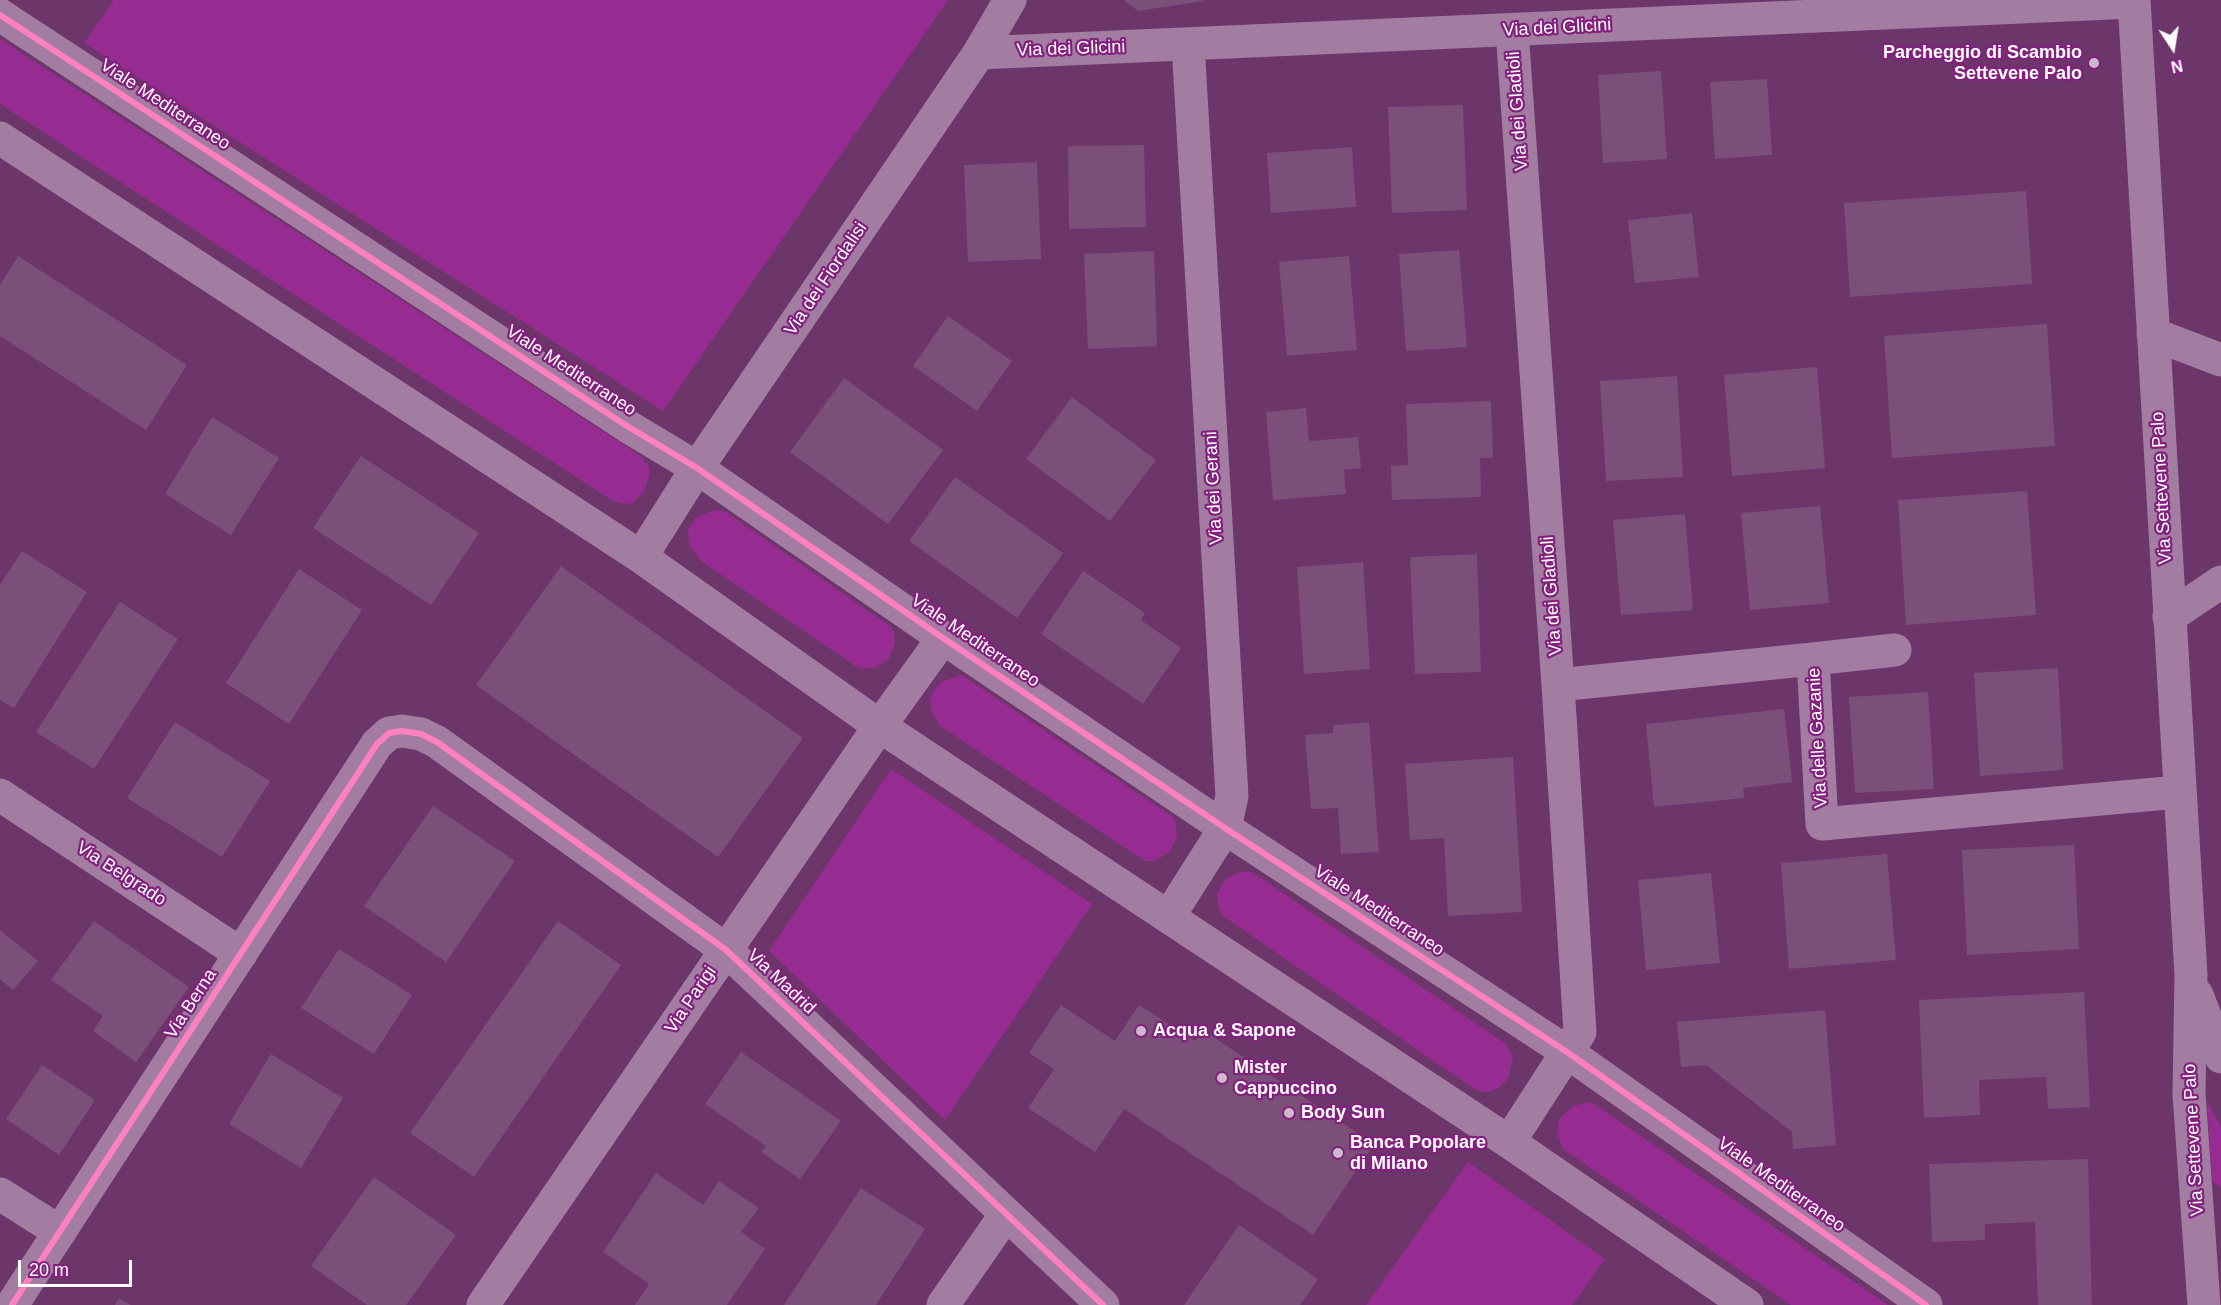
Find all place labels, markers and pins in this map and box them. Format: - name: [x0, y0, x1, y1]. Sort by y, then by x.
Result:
- place label: Parcheggio di Scambio Settevene Palo: [1883, 42, 2082, 84]
- marker: Parcheggio di Scambio Settevene Palo: [2087, 56, 2101, 70]
- place label: Acqua & Sapone: [1153, 1020, 1296, 1042]
- marker: Acqua & Sapone: [1134, 1024, 1148, 1038]
- place label: Mister Cappuccino: [1234, 1057, 1337, 1100]
- marker: Mister Cappuccino: [1215, 1071, 1229, 1085]
- place label: Body Sun: [1301, 1102, 1385, 1124]
- marker: Body Sun: [1282, 1106, 1296, 1120]
- place label: Banca Popolare di Milano: [1350, 1132, 1486, 1174]
- marker: Banca Popolare di Milano: [1331, 1146, 1345, 1160]

